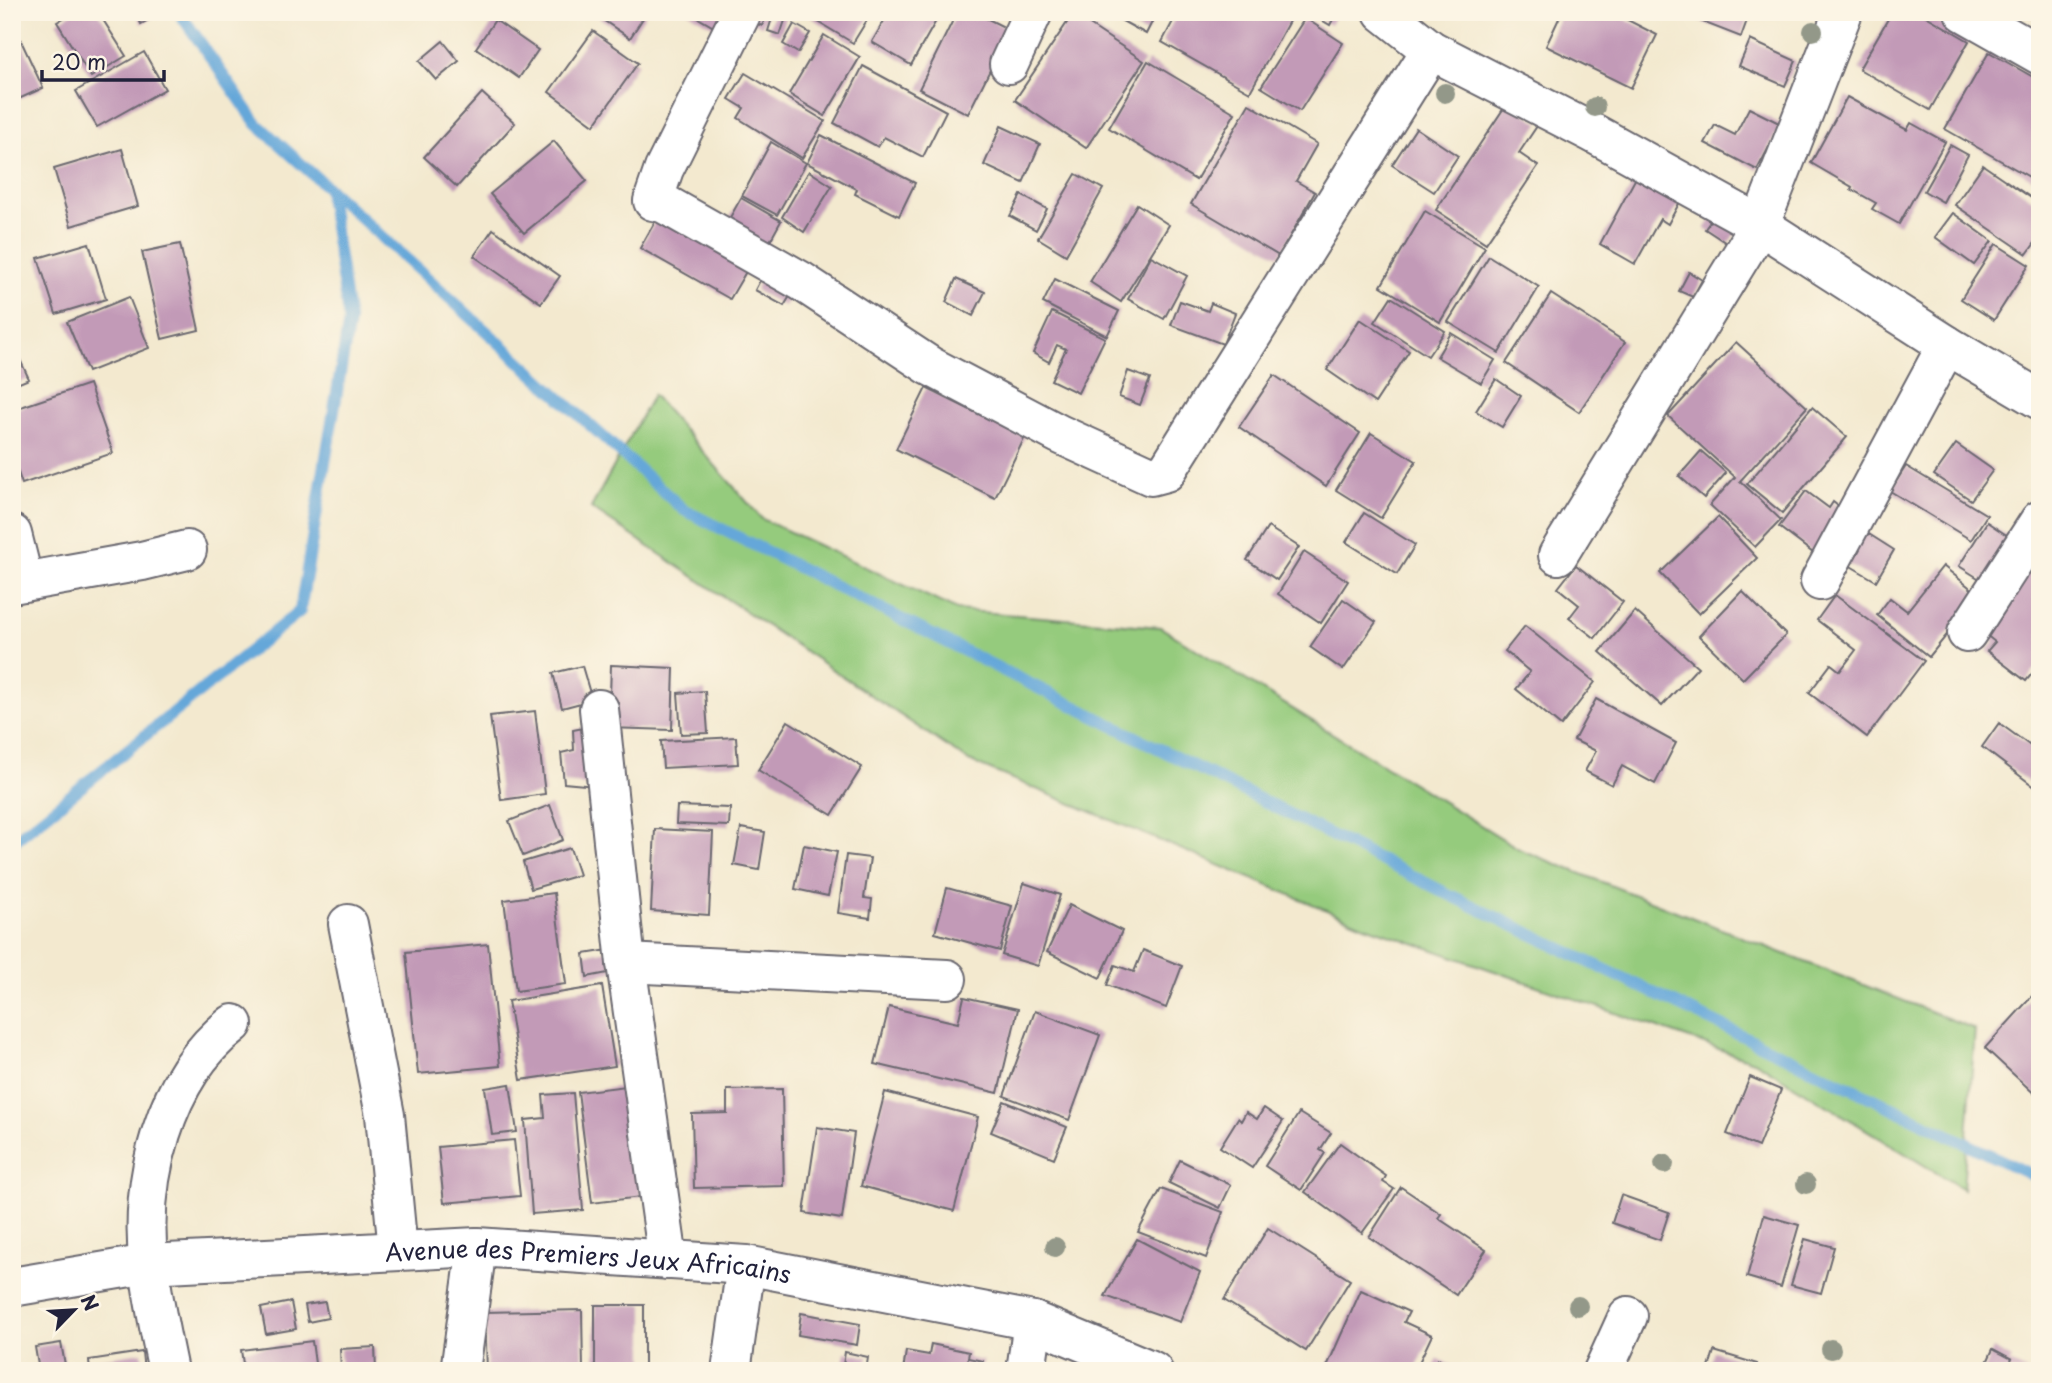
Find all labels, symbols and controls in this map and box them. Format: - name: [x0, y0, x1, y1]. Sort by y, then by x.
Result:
- scale bar: [42, 38, 164, 82]
- text: 20 m: [52, 45, 106, 77]
- street label: Avenue des Premiers Jeux Africains: [384, 1229, 794, 1291]
- north arrow: [38, 1274, 108, 1344]
- text: N: [74, 1290, 106, 1315]

